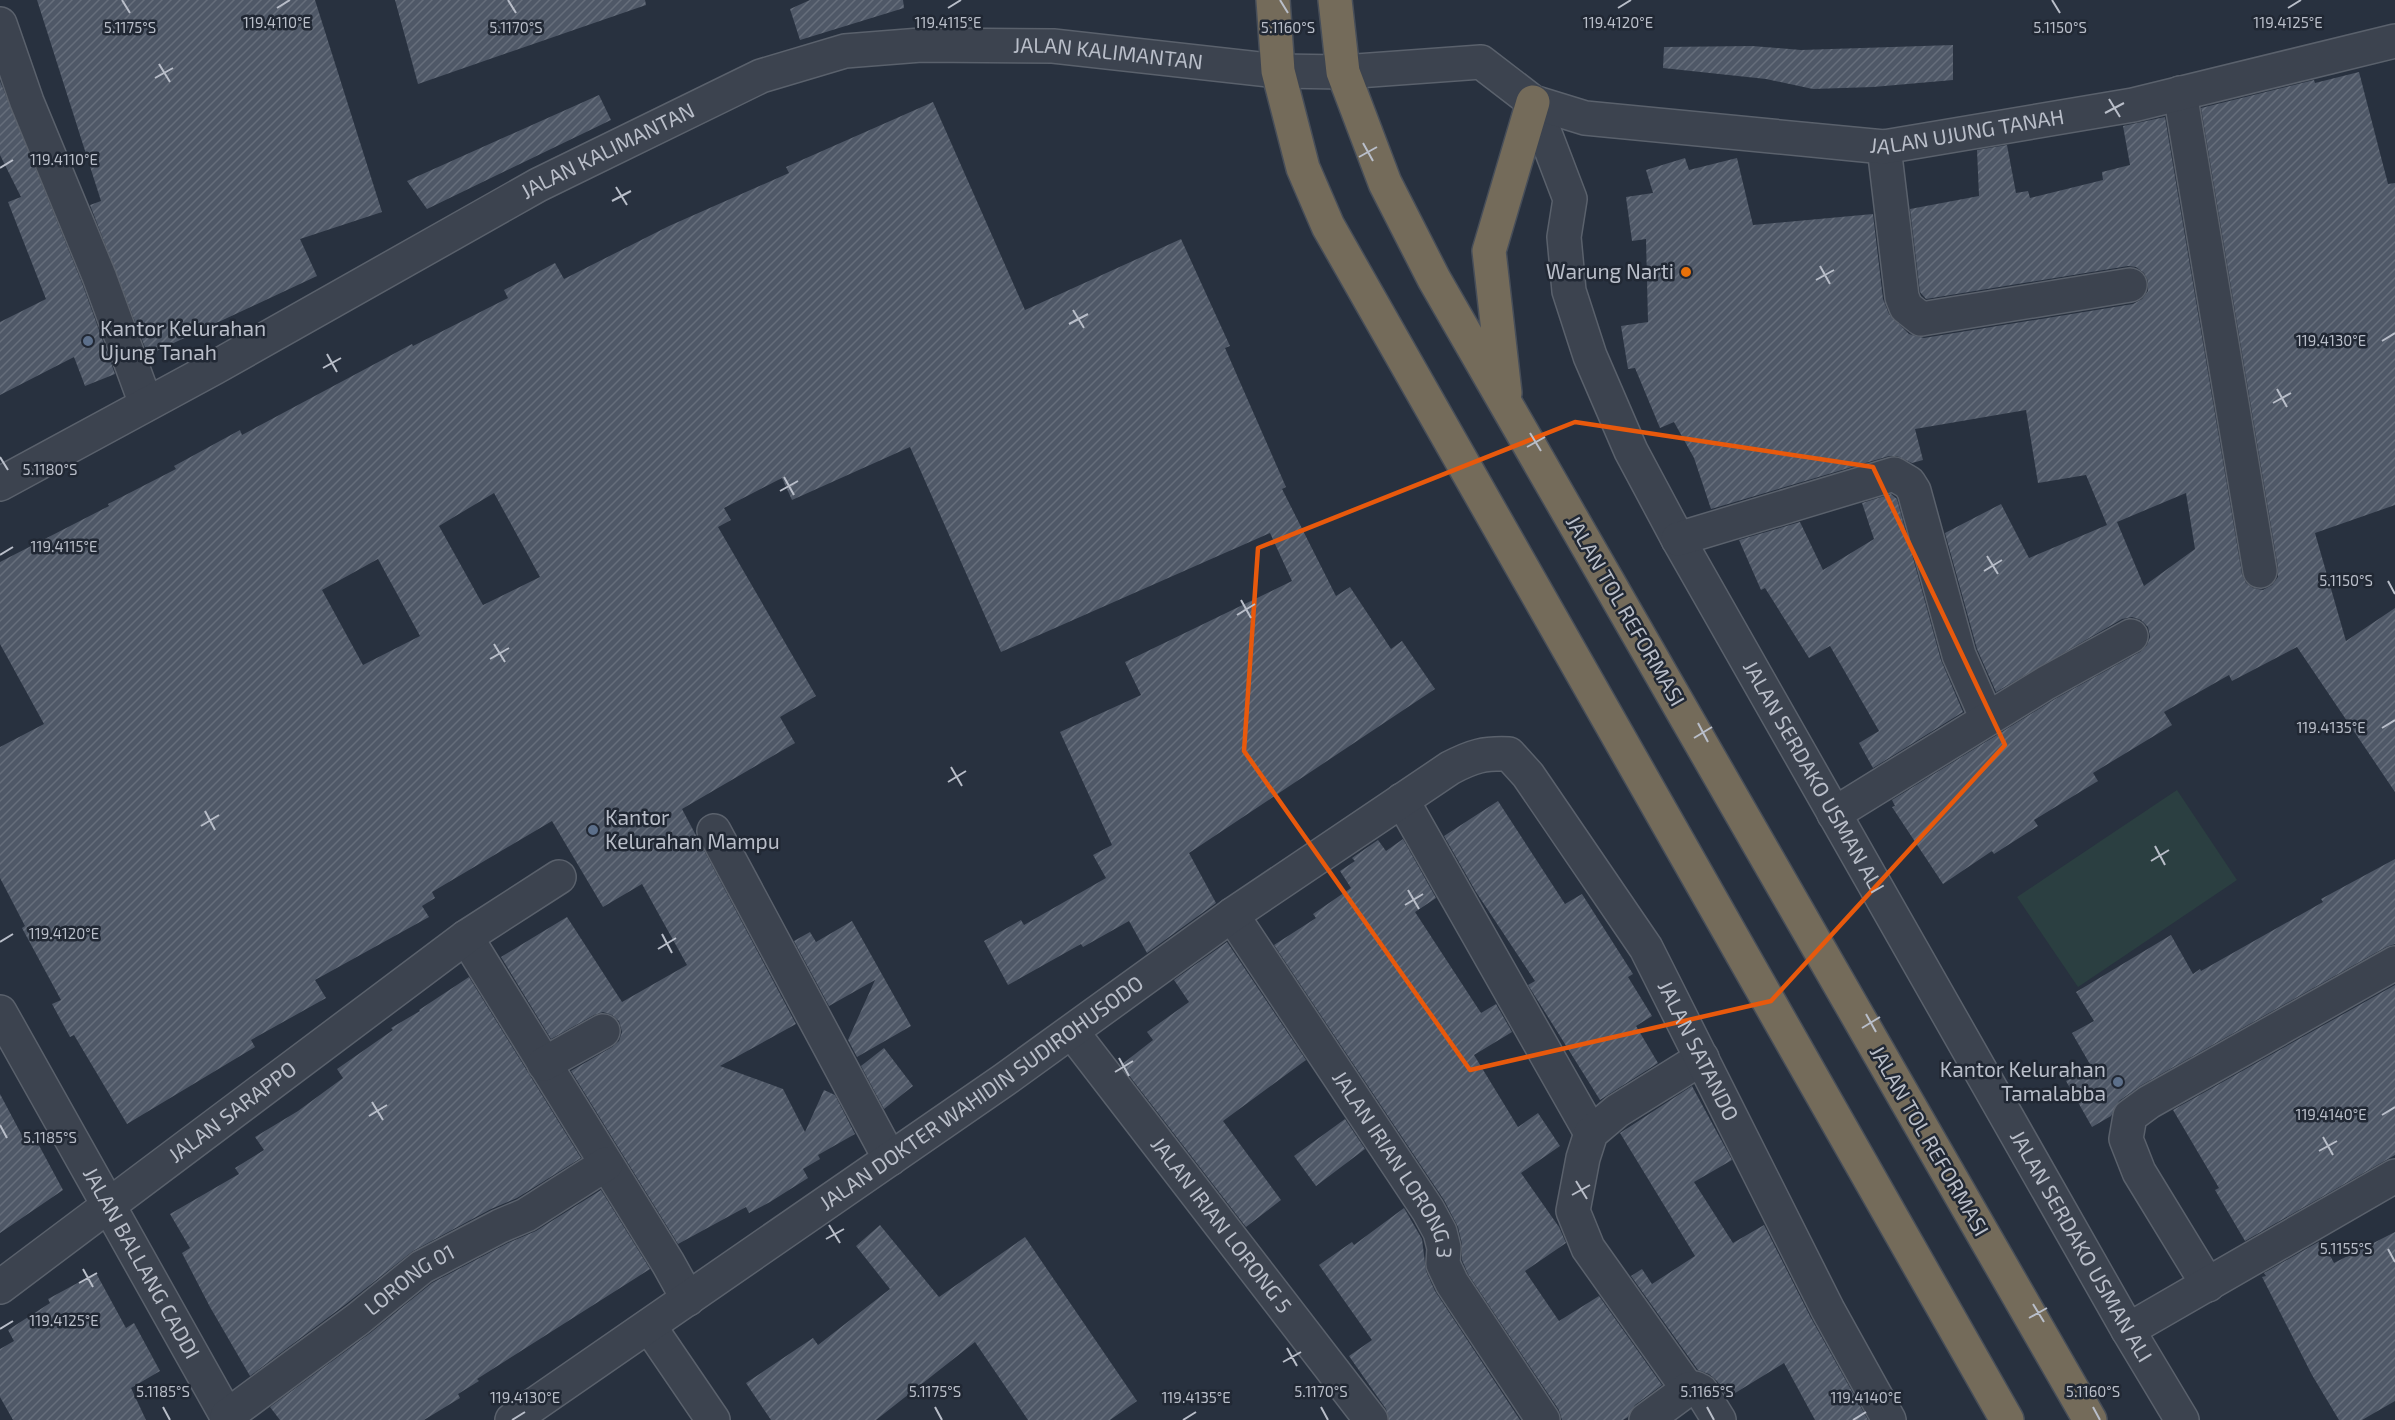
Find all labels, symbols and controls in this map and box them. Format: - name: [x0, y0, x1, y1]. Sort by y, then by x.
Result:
- text: 119.4110°E: [243, 13, 311, 31]
- text: 119.4115°E: [915, 13, 981, 31]
- text: 119.4120°E: [1583, 13, 1653, 31]
- text: 119.4125°E: [2253, 13, 2323, 31]
- text: 5.1175°S: [104, 18, 156, 36]
- text: 5.1170°S: [489, 18, 543, 36]
- text: 5.1160°S: [1261, 18, 1315, 36]
- text: 5.1150°S: [2033, 18, 2087, 36]
- street label: JALAN KALIMANTAN: [1013, 32, 1204, 74]
- street label: JALAN KALIMANTAN: [516, 97, 698, 203]
- street label: JALAN UJUNG TANAH: [1869, 103, 2066, 159]
- text: 119.4110°E: [30, 150, 98, 168]
- place label: Warung Narti: [1546, 258, 1674, 283]
- marker: Warung Narti: [1679, 265, 1693, 279]
- place label: Kantor Kelurahan Ujung Tanah: [100, 315, 266, 365]
- text: 119.4130°E: [2296, 331, 2366, 349]
- marker: Kantor Kelurahan Ujung Tanah: [81, 334, 95, 348]
- text: 5.1180°S: [23, 460, 77, 478]
- street label: JALAN TOL REFORMASI: [1562, 511, 1691, 710]
- text: 119.4115°E: [31, 537, 97, 555]
- text: 5.1150°S: [2319, 571, 2373, 589]
- street label: JALAN SERDAKO USMAN ALI: [1739, 656, 1891, 897]
- text: 119.4135°E: [2296, 718, 2366, 736]
- place label: Kantor Kelurahan Mampu: [605, 804, 780, 853]
- marker: Kantor Kelurahan Mampu: [586, 823, 600, 837]
- text: 119.4120°E: [29, 924, 99, 942]
- street label: JALAN DOKTER WAHIDIN SUDIROHUSODO: [814, 969, 1148, 1215]
- street label: JALAN SATANDO: [1653, 976, 1745, 1125]
- street label: JALAN TOL REFORMASI: [1866, 1041, 1995, 1240]
- street label: JALAN SARAPPO: [163, 1055, 301, 1167]
- place label: Kantor Kelurahan Tamalabba: [1940, 1056, 2106, 1105]
- street label: JALAN IRIAN LORONG 3: [1328, 1065, 1458, 1259]
- marker: Kantor Kelurahan Tamalabba: [2111, 1075, 2125, 1089]
- text: 119.4140°E: [2295, 1105, 2367, 1123]
- street label: JALAN SERDAKO USMAN ALI: [2006, 1125, 2158, 1366]
- text: 5.1185°S: [23, 1128, 77, 1146]
- street label: JALAN IRIAN LORONG 5: [1146, 1131, 1298, 1317]
- street label: JALAN BALLANG CADDI: [79, 1162, 206, 1362]
- street label: LORONG 01: [359, 1238, 458, 1320]
- text: 5.1155°S: [2320, 1239, 2372, 1257]
- text: 119.4125°E: [29, 1311, 99, 1329]
- text: 5.1185°S: [136, 1382, 190, 1400]
- text: 5.1175°S: [909, 1382, 961, 1400]
- text: 5.1170°S: [1294, 1382, 1348, 1400]
- text: 5.1165°S: [1680, 1382, 1734, 1400]
- text: 5.1160°S: [2066, 1382, 2120, 1400]
- text: 119.4130°E: [490, 1388, 560, 1406]
- text: 119.4135°E: [1161, 1388, 1231, 1406]
- text: 119.4140°E: [1830, 1388, 1902, 1406]

